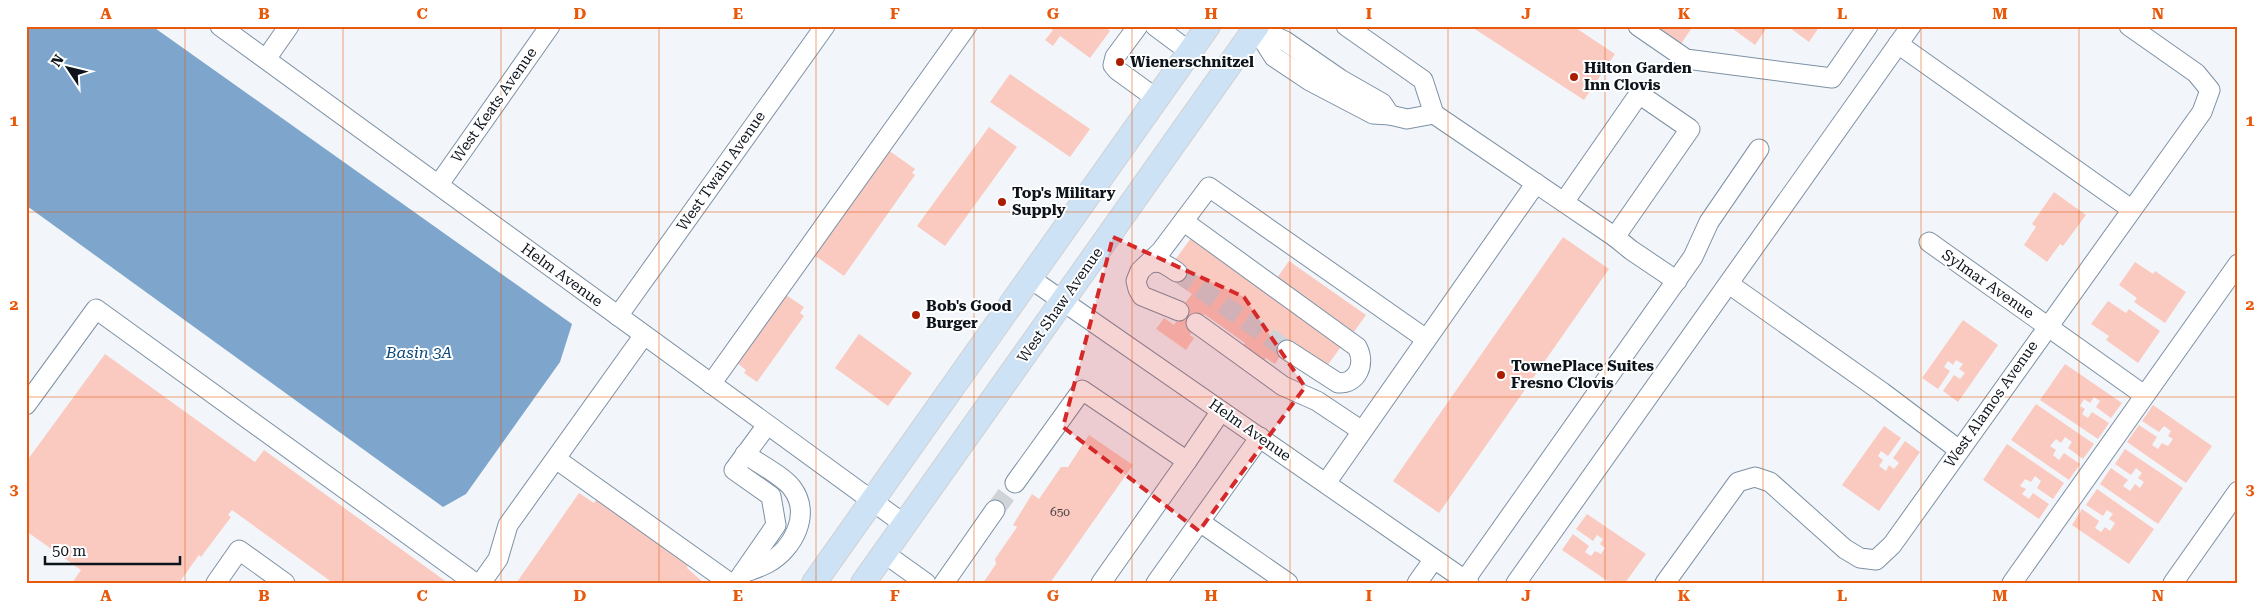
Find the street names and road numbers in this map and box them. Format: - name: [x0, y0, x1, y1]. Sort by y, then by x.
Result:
- street label: West Keats Avenue: [448, 44, 540, 166]
- street label: West Twain Avenue: [673, 108, 769, 234]
- street label: Helm Avenue: [518, 239, 606, 311]
- street label: West Shaw Avenue: [1014, 244, 1106, 366]
- street label: Sylmar Avenue: [1939, 246, 2037, 322]
- street label: West Alamos Avenue: [1940, 337, 2042, 471]
- street label: Helm Avenue: [1205, 395, 1295, 465]

